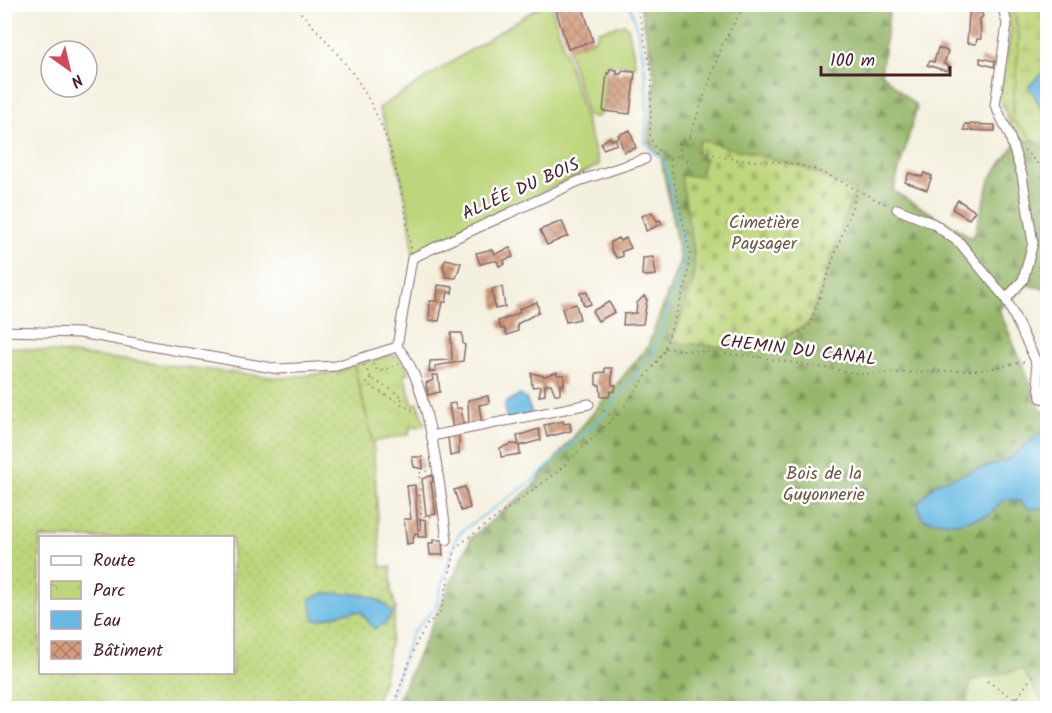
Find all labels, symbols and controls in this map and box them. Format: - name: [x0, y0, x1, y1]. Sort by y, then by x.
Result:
- north arrow: [39, 39, 99, 99]
- scale bar: [821, 39, 950, 77]
- text: 100 m: [830, 47, 875, 76]
- text: N: [65, 67, 88, 93]
- street label: ALLÉE DU BOIS: [457, 151, 585, 229]
- park label: Cimetière Paysager: [729, 209, 799, 259]
- street label: CHEMIN DU CANAL: [718, 327, 878, 375]
- park label: Bois de la Guyonnerie: [783, 460, 865, 510]
- legend: [39, 536, 234, 674]
- text: Route: [93, 547, 135, 576]
- text: Parc: [93, 577, 125, 606]
- text: Eau: [93, 607, 121, 636]
- text: Bâtiment: [93, 637, 164, 666]

